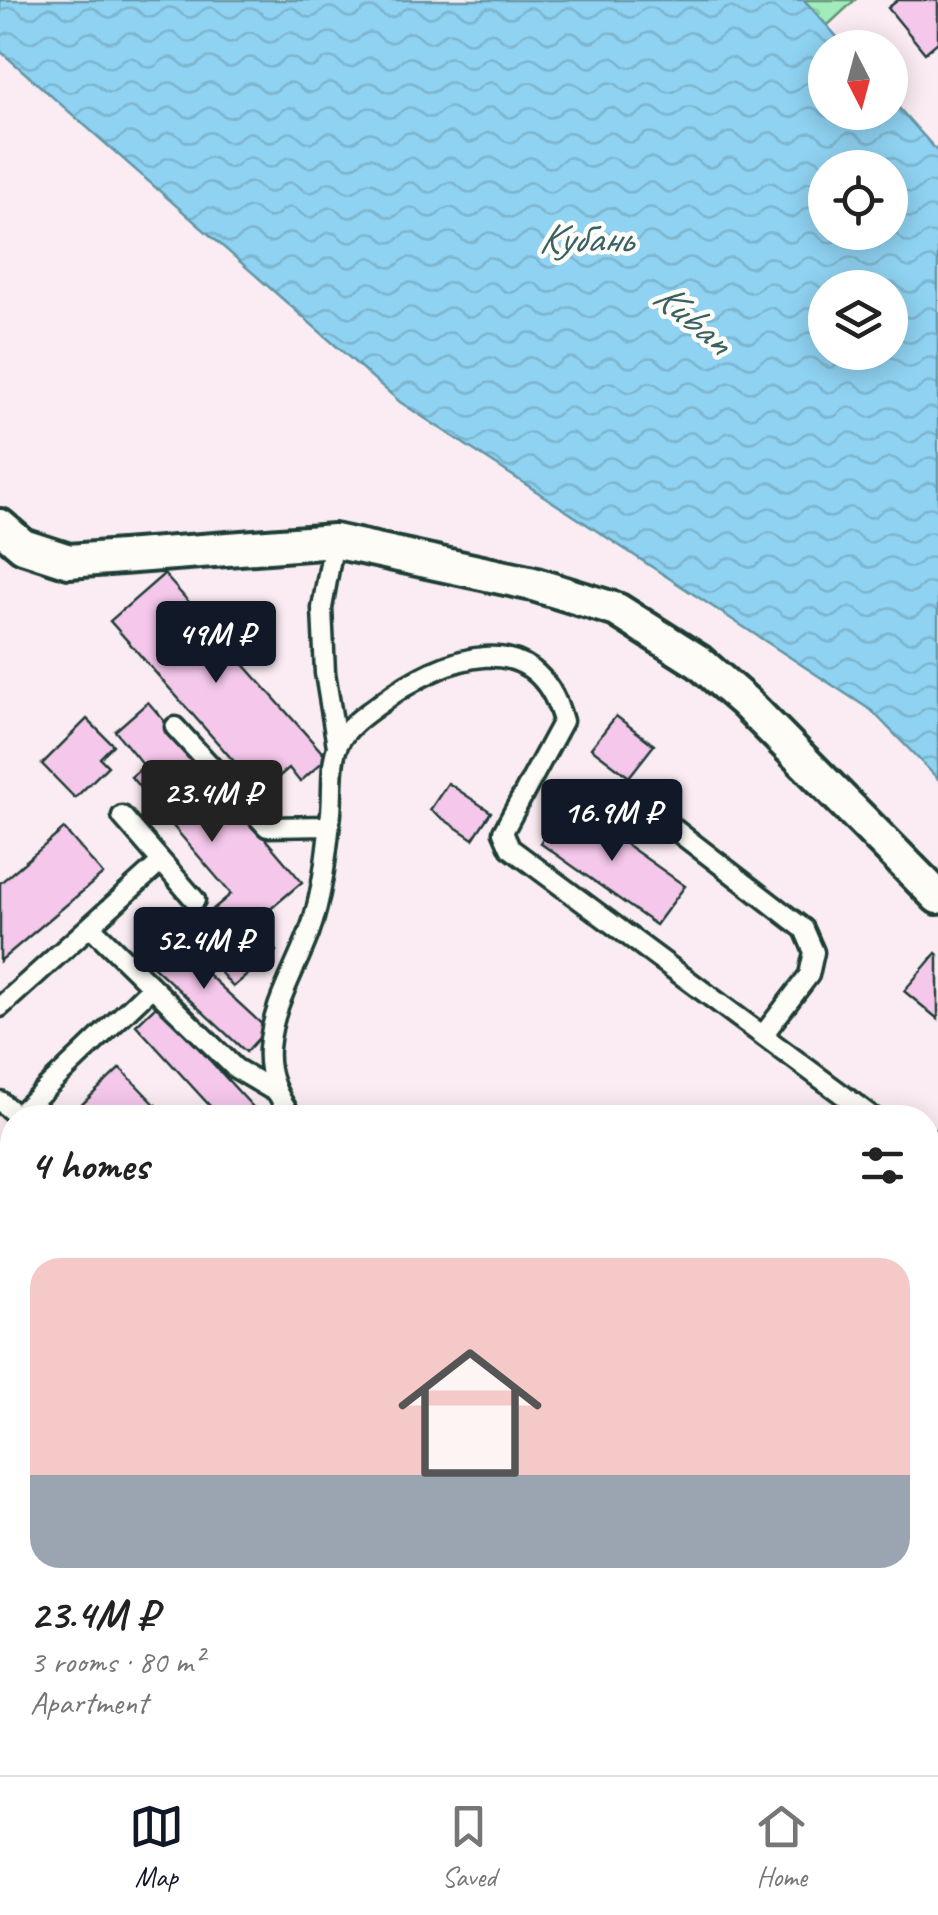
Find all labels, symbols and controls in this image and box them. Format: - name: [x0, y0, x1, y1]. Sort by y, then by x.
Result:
- north arrow: [808, 30, 908, 130]
- map controls: [808, 30, 908, 370]
- button: locate: [808, 150, 908, 250]
- water label: Кубань: [538, 212, 636, 265]
- water label: Kuban: [642, 270, 746, 368]
- button: layers: [808, 270, 908, 370]
- pin: 49M ₽: [146, 601, 286, 686]
- text: 49M ₽: [178, 613, 254, 654]
- pin: 23.4M ₽: [120, 760, 304, 845]
- text: 23.4M ₽: [163, 772, 261, 813]
- pin: 16.9M ₽: [520, 779, 704, 864]
- text: 16.9M ₽: [563, 791, 661, 832]
- pin: 52.4M ₽: [112, 907, 296, 992]
- text: 52.4M ₽: [156, 919, 252, 960]
- icon: filters: [855, 1138, 910, 1193]
- text: 4 homes: [30, 1139, 149, 1192]
- icon: home: [380, 1323, 560, 1503]
- text: 23.4M ₽: [30, 1588, 158, 1641]
- text: 3 rooms · 80 m²: [30, 1641, 203, 1682]
- text: Apartment: [30, 1682, 148, 1723]
- tab: Map: [129, 1799, 184, 1894]
- tab: Saved: [441, 1799, 496, 1894]
- tab: Home: [754, 1799, 809, 1894]

